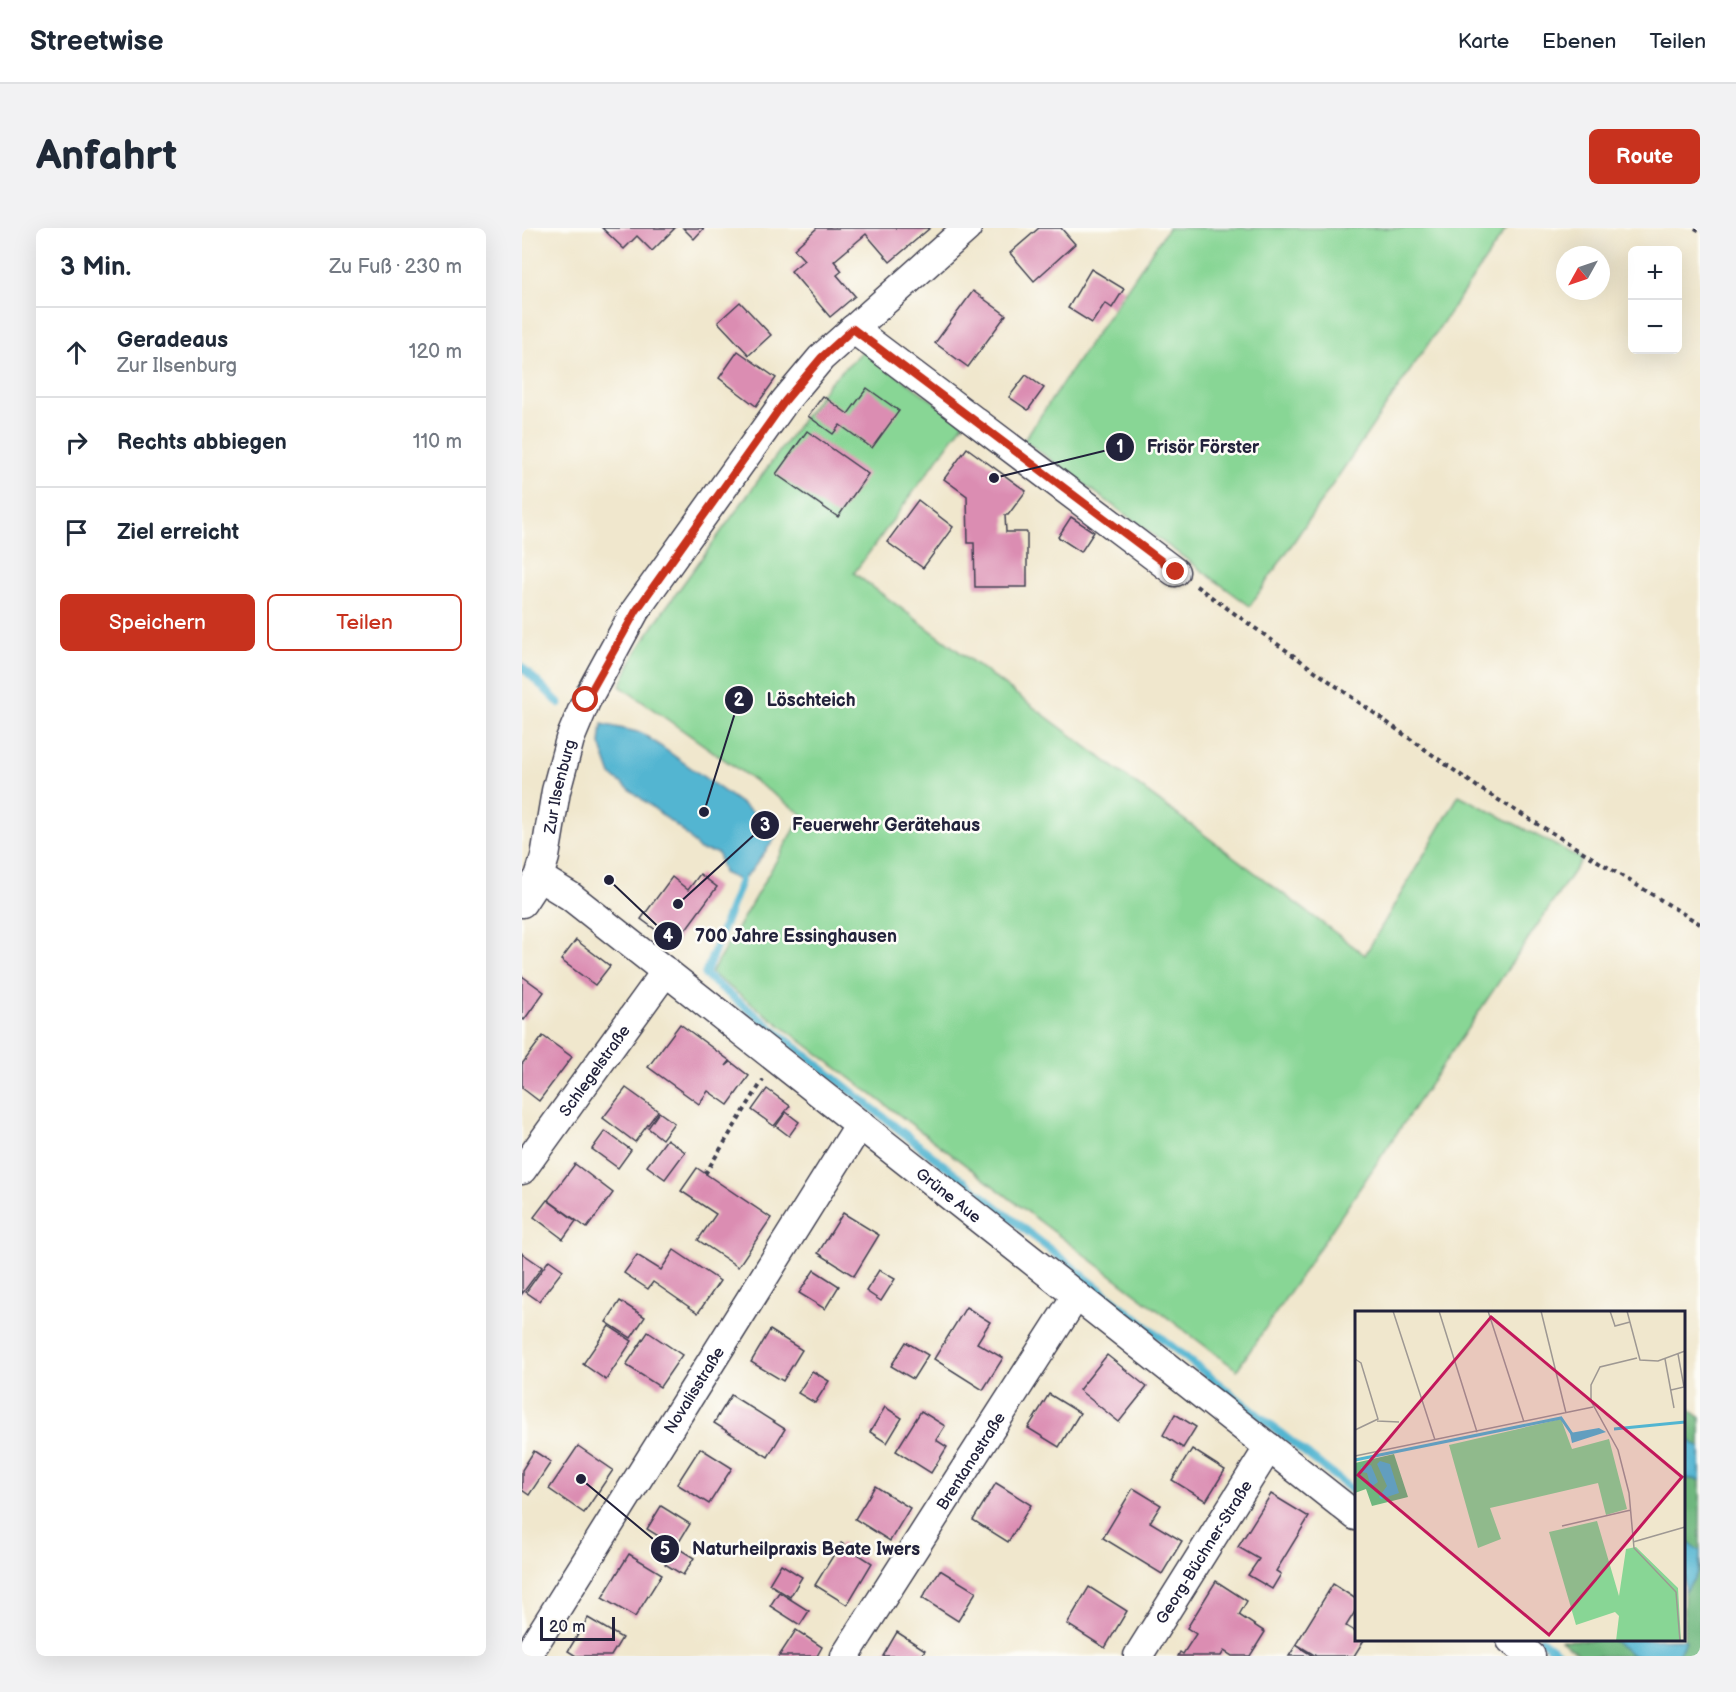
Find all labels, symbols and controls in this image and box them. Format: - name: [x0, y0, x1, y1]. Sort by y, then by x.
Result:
- text: Streetwise: [30, 25, 163, 58]
- text: Karte: [1458, 29, 1509, 54]
- text: Ebenen: [1542, 29, 1616, 54]
- text: Teilen: [1649, 29, 1706, 54]
- button: Route: [1589, 129, 1700, 184]
- text: Anfahrt: [36, 131, 177, 182]
- north arrow: [1556, 246, 1610, 300]
- map controls: [1628, 246, 1682, 354]
- button: +: [1628, 246, 1682, 300]
- text: 3 Min.: [60, 252, 131, 283]
- text: Zu Fuß · 230 m: [329, 255, 462, 279]
- button: −: [1628, 300, 1682, 354]
- text: Geradeaus: [117, 327, 228, 354]
- icon: ahead: [60, 336, 93, 369]
- text: 120 m: [409, 340, 462, 364]
- text: Zur Ilsenburg: [117, 354, 237, 378]
- icon: right: [60, 426, 93, 459]
- text: Rechts abbiegen: [117, 429, 287, 456]
- callout: Frisör Förster: [1105, 429, 1272, 465]
- text: 110 m: [413, 430, 462, 454]
- text: 1: [1116, 437, 1124, 458]
- text: Frisör Förster: [1147, 437, 1260, 458]
- icon: arrive: [60, 516, 93, 549]
- text: Ziel erreicht: [117, 519, 239, 546]
- route end: [1162, 558, 1188, 584]
- button: Speichern: [60, 594, 255, 651]
- button: Teilen: [267, 594, 462, 651]
- callout: Löschteich: [724, 682, 867, 718]
- route start: [572, 686, 598, 712]
- text: 2: [734, 690, 745, 711]
- text: Löschteich: [766, 690, 856, 711]
- street label: Zur Ilsenburg: [541, 738, 580, 836]
- callout: Feuerwehr Gerätehaus: [750, 807, 992, 843]
- text: 3: [760, 815, 770, 836]
- text: Feuerwehr Gerätehaus: [792, 815, 980, 836]
- callout: 700 Jahre Essinghausen: [653, 918, 909, 954]
- text: 4: [663, 926, 674, 947]
- text: 700 Jahre Essinghausen: [695, 926, 897, 947]
- street label: Schlegelstraße: [556, 1021, 635, 1121]
- street label: Grüne Aue: [912, 1165, 985, 1228]
- inset map: [1355, 1311, 1685, 1641]
- street label: Novalisstraße: [661, 1343, 729, 1438]
- street label: Brentanostraße: [933, 1409, 1010, 1514]
- street label: Georg-Büchner-Straße: [1153, 1477, 1257, 1628]
- callout: Naturheilpraxis Beate Iwers: [650, 1531, 933, 1567]
- text: 5: [660, 1539, 670, 1560]
- text: Naturheilpraxis Beate Iwers: [692, 1539, 920, 1560]
- scale bar: [540, 1614, 615, 1642]
- text: 20 m: [549, 1618, 585, 1637]

